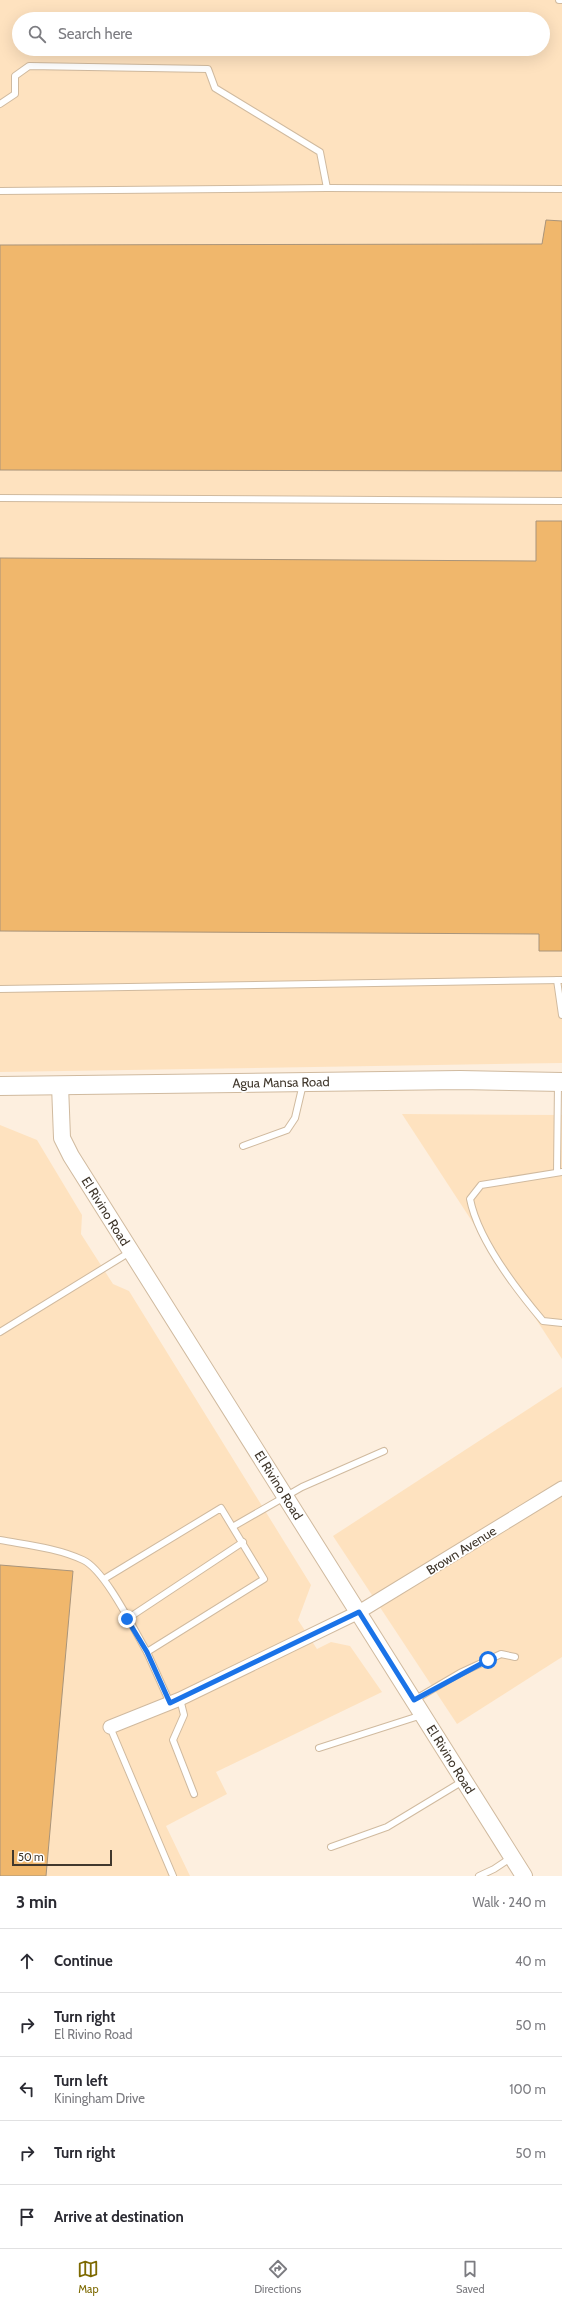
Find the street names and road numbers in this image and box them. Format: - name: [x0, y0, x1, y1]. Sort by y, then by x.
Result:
- street label: Agua Mansa Road: [232, 1073, 330, 1091]
- street label: El Rivino Road: [78, 1174, 134, 1248]
- street label: El Rivino Road: [251, 1448, 307, 1522]
- street label: Brown Avenue: [423, 1522, 499, 1578]
- street label: El Rivino Road: [423, 1722, 479, 1796]

